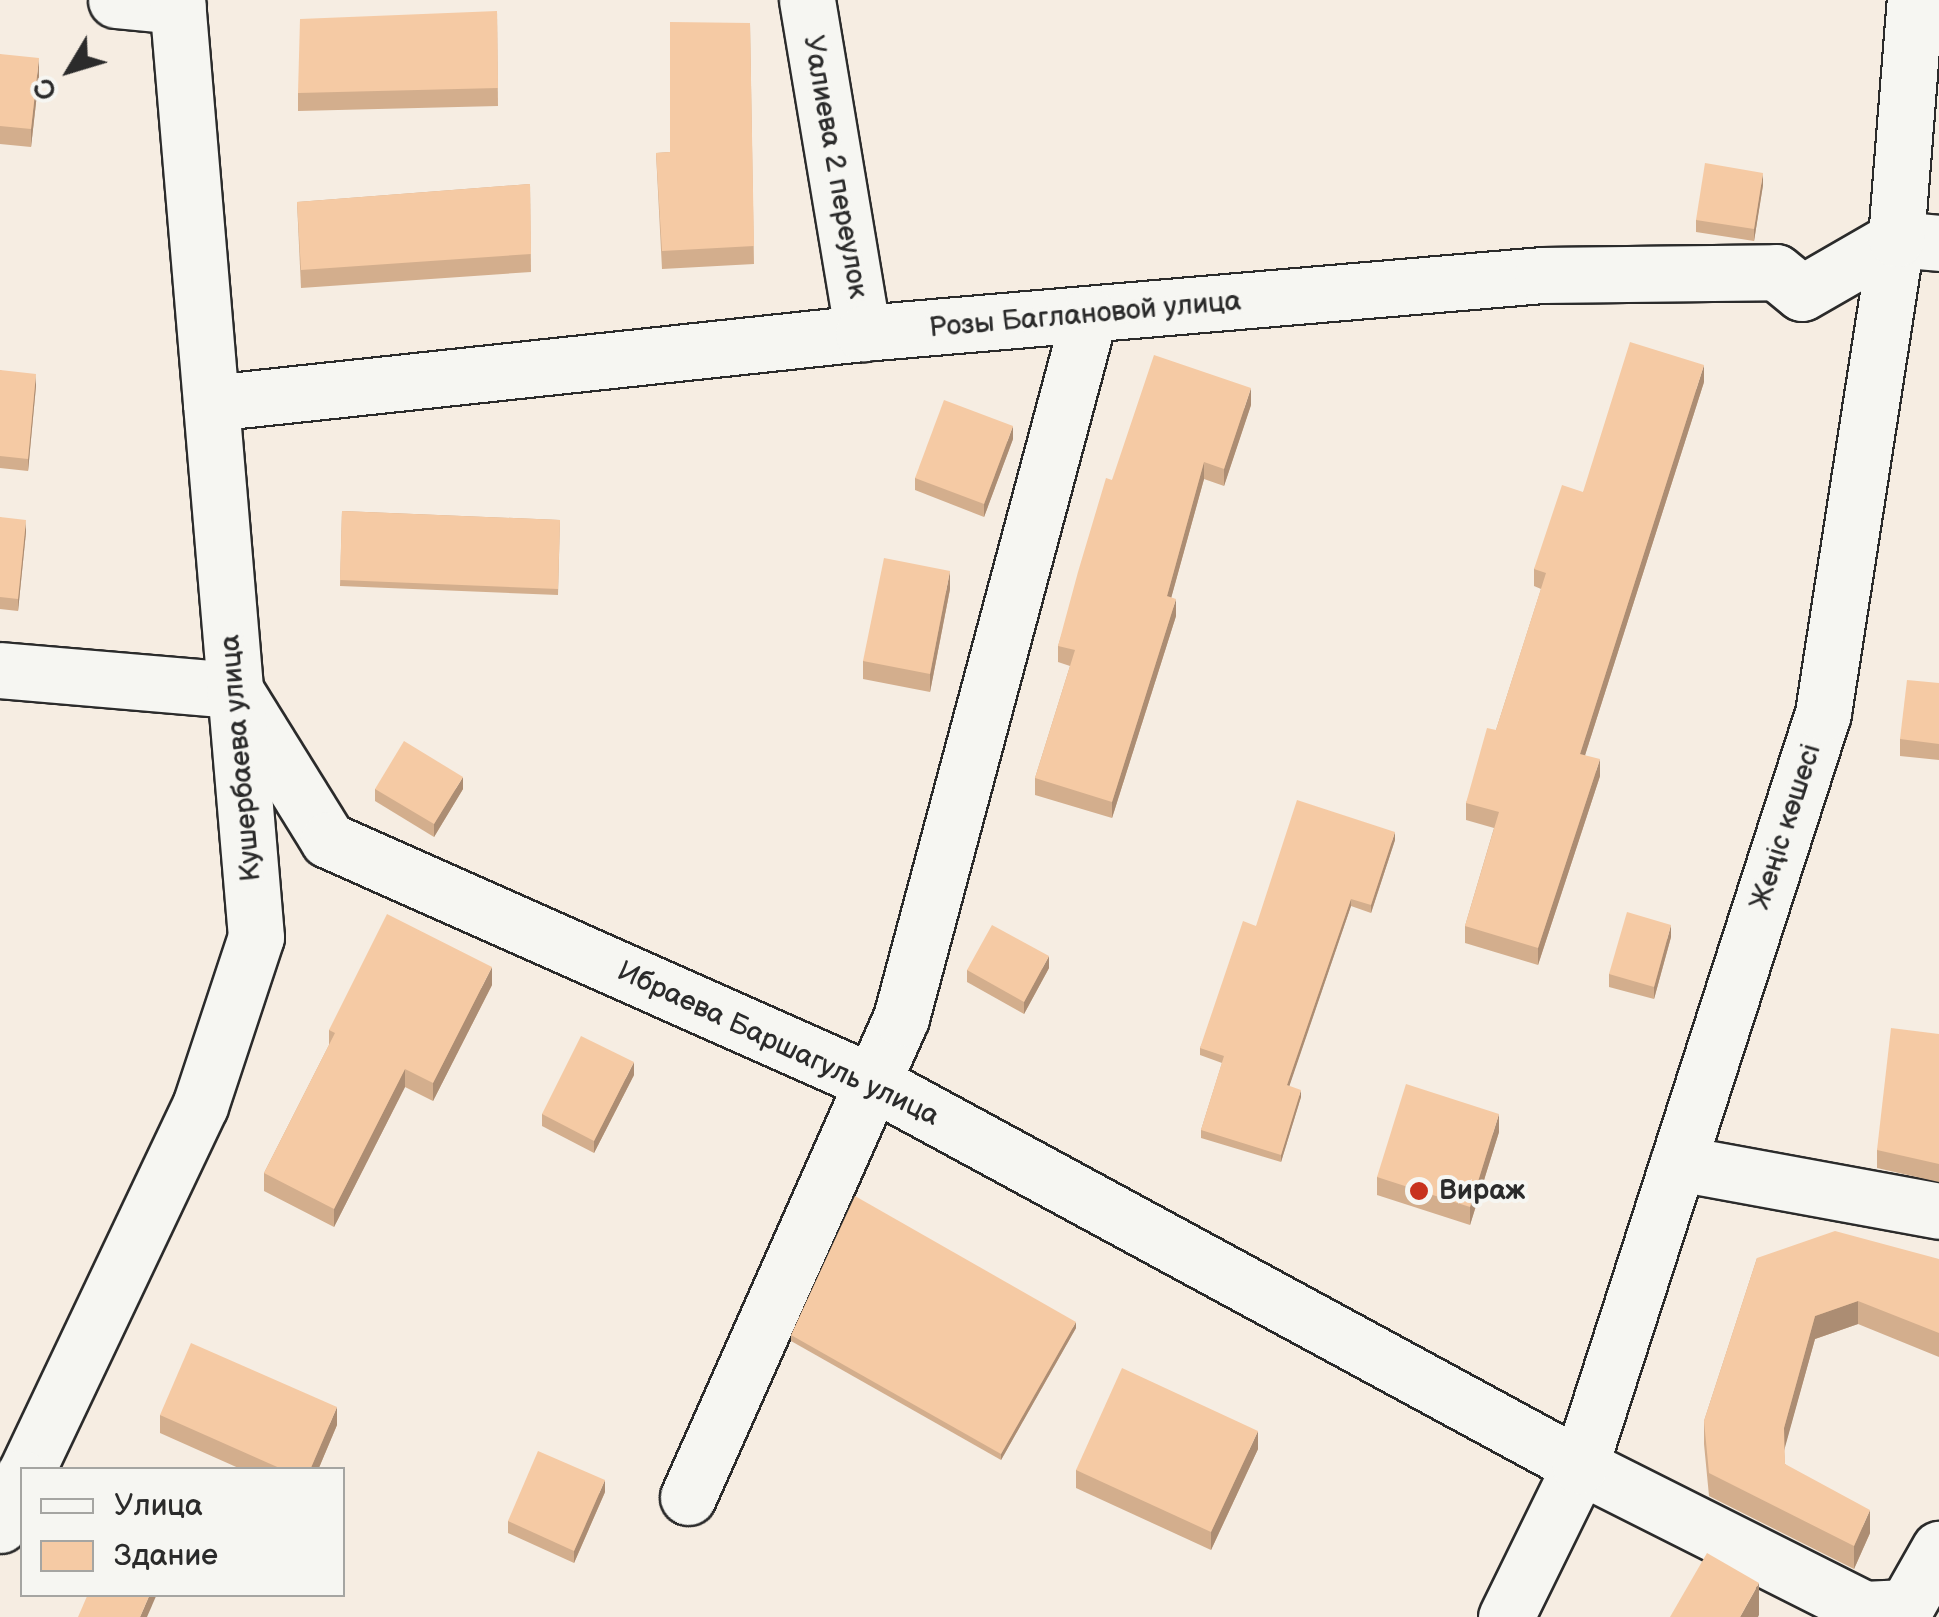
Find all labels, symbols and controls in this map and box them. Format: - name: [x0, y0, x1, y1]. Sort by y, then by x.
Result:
- north arrow: [20, 20, 120, 120]
- street label: Уалиева 2 переулок: [795, 33, 875, 301]
- text: С: [27, 71, 65, 107]
- street label: Розы Баглановой улица: [927, 285, 1243, 345]
- street label: Кушербаева улица: [213, 633, 269, 883]
- street label: Жеңіс көшесі: [1743, 740, 1829, 914]
- street label: Ибраева Баршагуль улица: [612, 955, 944, 1133]
- place label: Вираж: [1439, 1174, 1525, 1208]
- marker: Вираж: [1408, 1180, 1430, 1202]
- legend: [20, 1467, 345, 1597]
- text: Улица: [114, 1488, 203, 1524]
- text: Здание: [114, 1538, 218, 1574]

